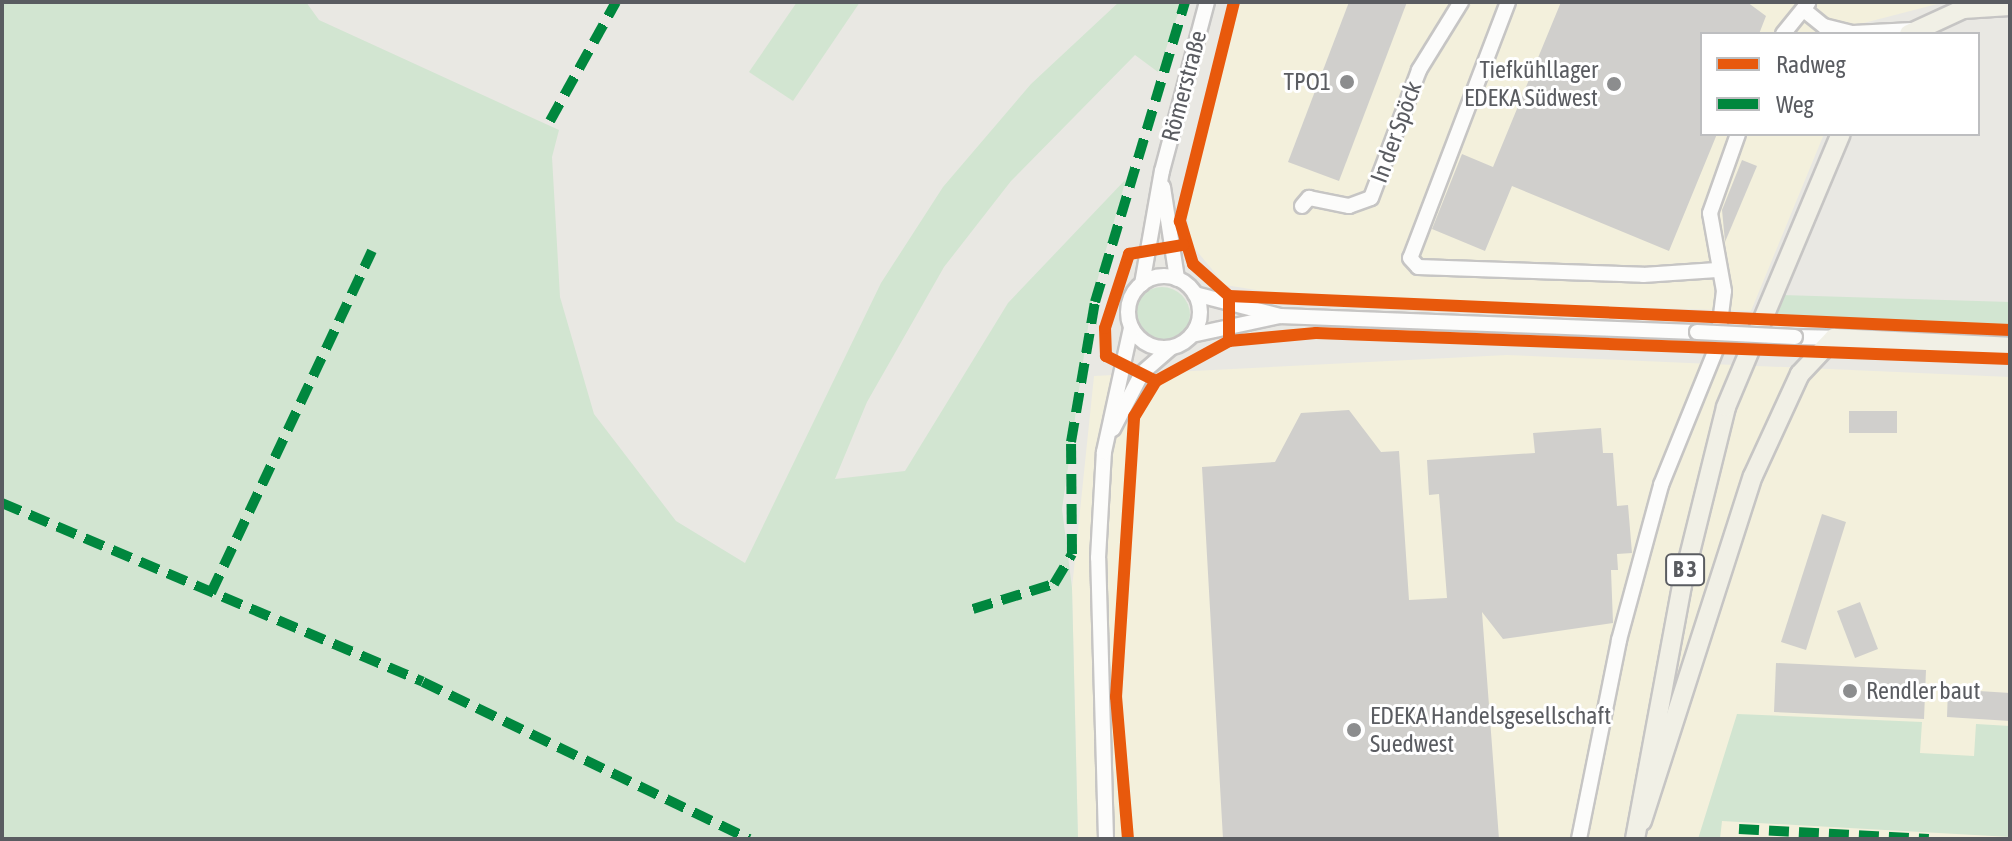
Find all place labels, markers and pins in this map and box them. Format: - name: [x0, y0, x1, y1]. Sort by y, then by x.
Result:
- place label: Tiefkühllager EDEKA Südwest: [1464, 56, 1598, 112]
- place label: TPO1: [1283, 68, 1331, 96]
- marker: TPO1: [1338, 73, 1356, 91]
- marker: Tiefkühllager EDEKA Südwest: [1605, 75, 1623, 93]
- place label: Rendler baut: [1866, 677, 1980, 705]
- marker: Rendler baut: [1841, 682, 1859, 700]
- place label: EDEKA Handelsgesellschaft Suedwest: [1370, 702, 1611, 758]
- marker: EDEKA Handelsgesellschaft Suedwest: [1345, 721, 1363, 739]

